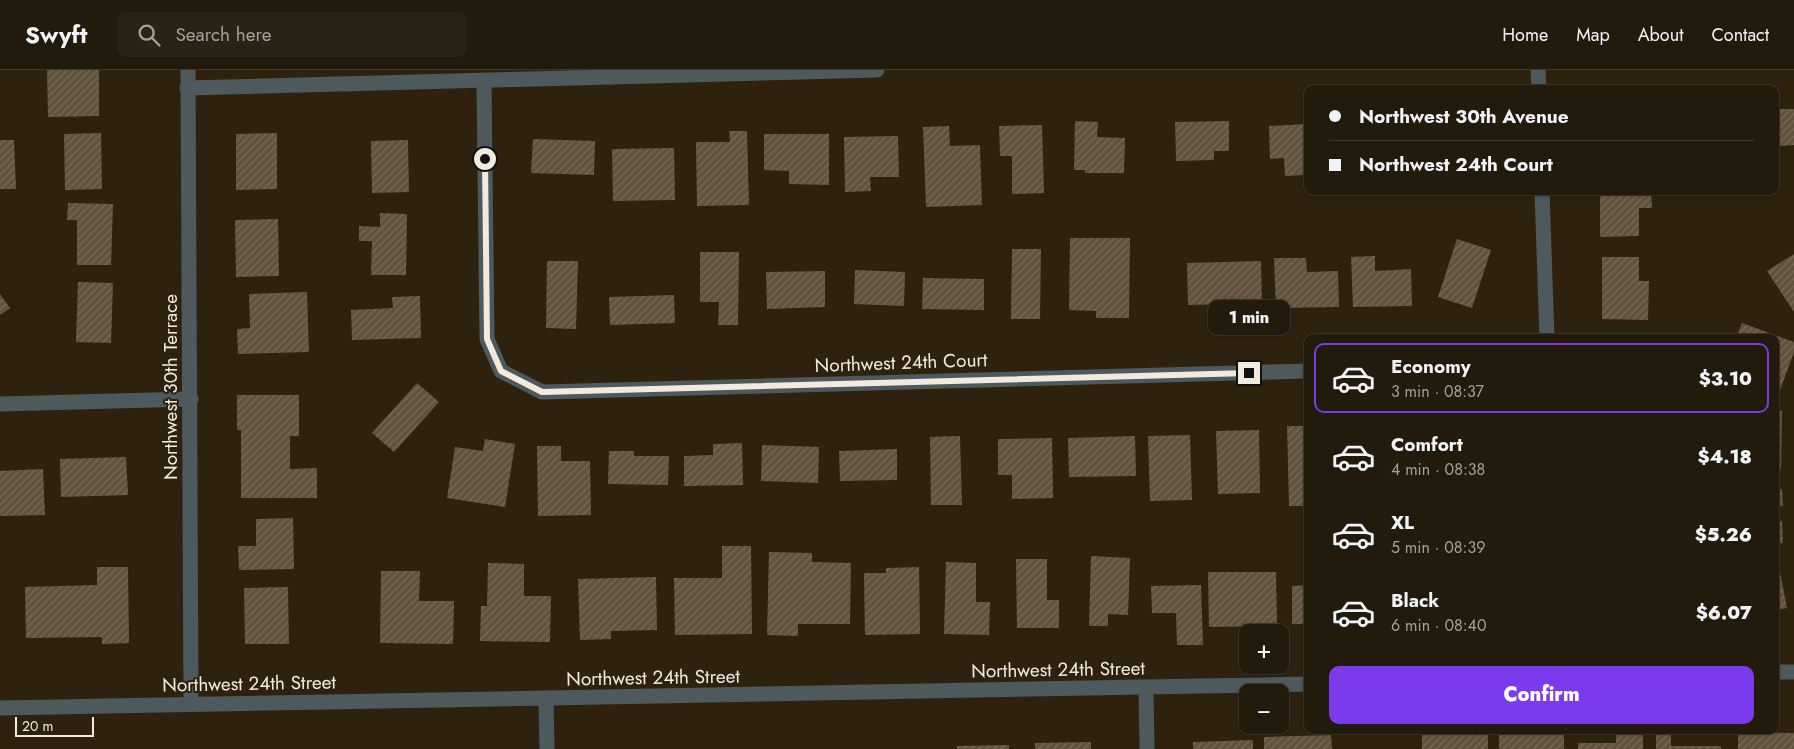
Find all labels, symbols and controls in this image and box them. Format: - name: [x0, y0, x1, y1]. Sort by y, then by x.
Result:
- search box: [117, 12, 467, 57]
- text: Swyft: [25, 17, 87, 52]
- icon: search: [135, 21, 163, 49]
- text: Search here: [175, 21, 272, 48]
- text: Home: [1502, 22, 1548, 48]
- text: Map: [1576, 22, 1610, 48]
- text: About: [1638, 22, 1683, 48]
- text: Contact: [1711, 22, 1769, 48]
- text: Northwest 30th Avenue: [1359, 103, 1569, 130]
- route start: [474, 148, 496, 170]
- text: Northwest 24th Court: [1359, 151, 1553, 178]
- street label: Northwest 30th Terrace: [157, 294, 184, 480]
- callout: 1 min: [1208, 300, 1290, 336]
- text: 1 min: [1229, 306, 1269, 329]
- street label: Northwest 24th Court: [814, 346, 988, 379]
- text: Economy: [1391, 353, 1471, 380]
- icon: car: [1331, 356, 1376, 401]
- route end: [1238, 362, 1260, 384]
- text: $3.10: [1699, 365, 1752, 392]
- text: 3 min · 08:37: [1391, 380, 1484, 403]
- text: Comfort: [1391, 431, 1463, 458]
- icon: car: [1331, 434, 1376, 479]
- text: $4.18: [1697, 443, 1752, 470]
- text: 4 min · 08:38: [1391, 458, 1485, 481]
- text: XL: [1391, 509, 1414, 536]
- icon: car: [1331, 512, 1376, 557]
- text: $5.26: [1695, 521, 1752, 548]
- text: 5 min · 08:39: [1391, 536, 1485, 559]
- text: Black: [1391, 587, 1439, 614]
- icon: car: [1331, 590, 1376, 635]
- text: $6.07: [1696, 599, 1752, 626]
- text: 6 min · 08:40: [1391, 614, 1487, 637]
- map controls: [1239, 624, 1289, 734]
- button: +: [1239, 624, 1289, 674]
- street label: Northwest 24th Street: [971, 654, 1146, 685]
- street label: Northwest 24th Street: [566, 662, 741, 693]
- button: Confirm: [1329, 666, 1754, 724]
- street label: Northwest 24th Street: [162, 668, 337, 699]
- button: −: [1239, 684, 1289, 734]
- scale bar: [15, 714, 94, 737]
- text: 20 m: [22, 716, 54, 736]

